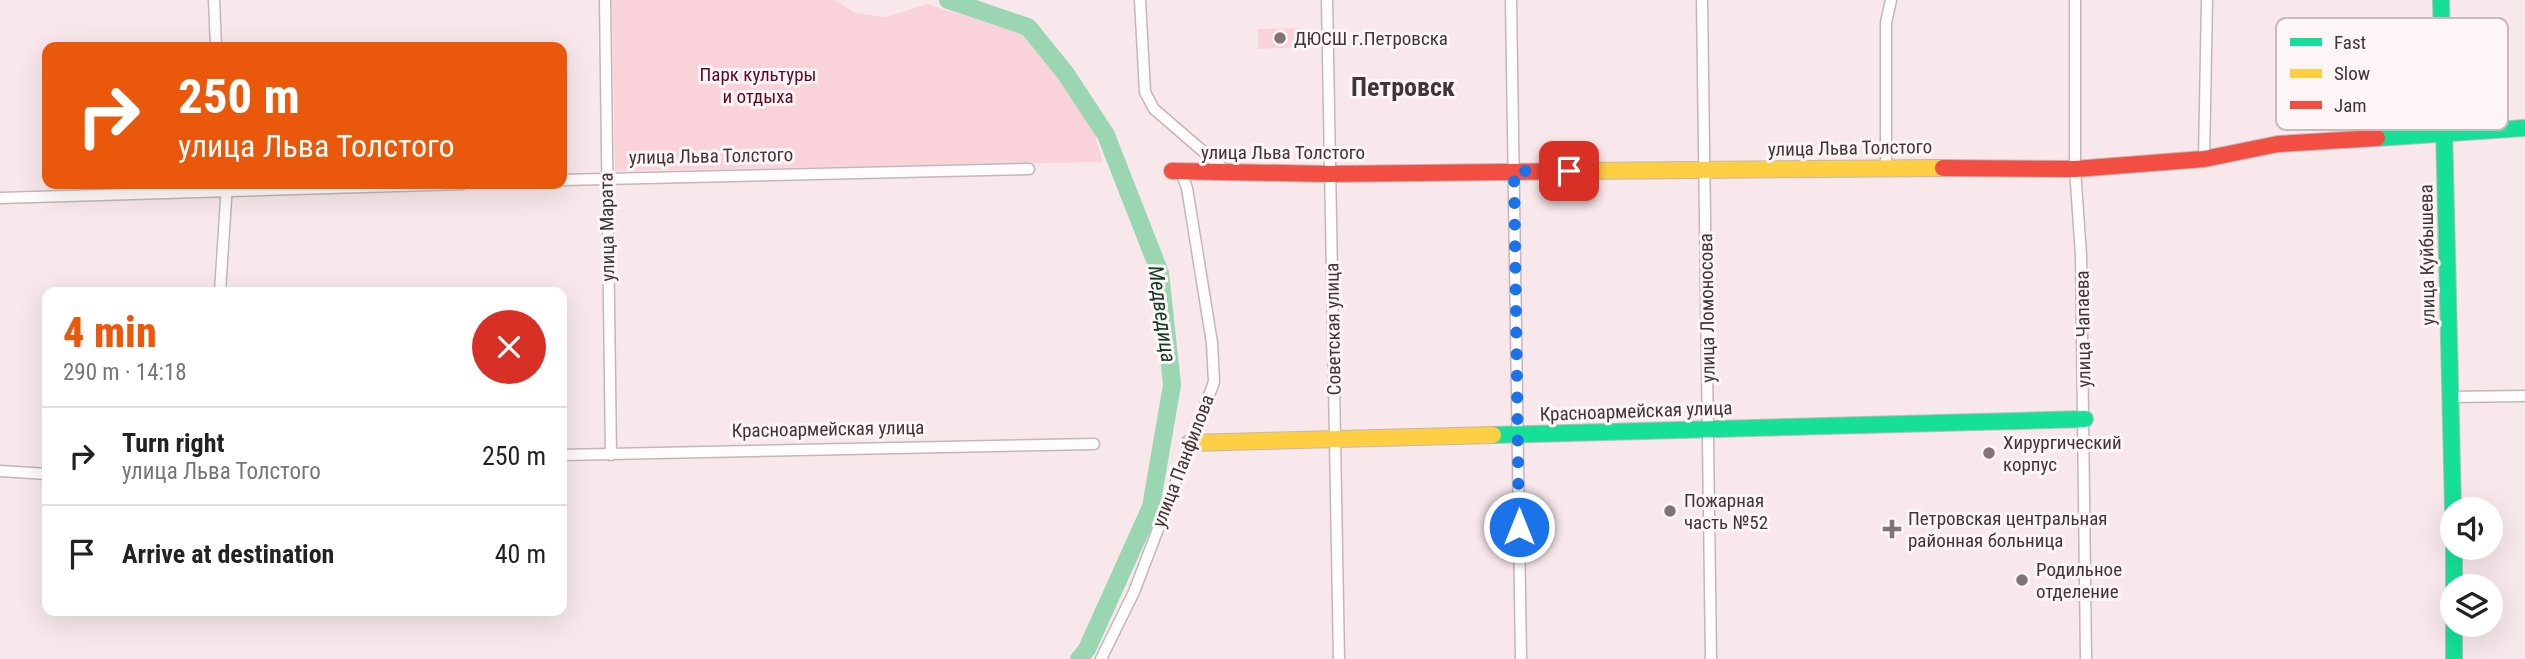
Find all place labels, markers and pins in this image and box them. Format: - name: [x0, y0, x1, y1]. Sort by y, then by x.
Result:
- place label: ДЮСШ г.Петровска: [1294, 27, 1448, 50]
- marker: ДЮСШ г.Петровска: [1272, 30, 1288, 46]
- pin: [1539, 141, 1599, 201]
- place label: Хирургический корпус: [2003, 431, 2122, 476]
- marker: Хирургический корпус: [1981, 445, 1997, 461]
- place label: Пожарная часть №52: [1684, 489, 1768, 534]
- marker: Пожарная часть №52: [1662, 503, 1678, 519]
- place label: Петровская центральная районная больница: [1908, 507, 2108, 552]
- marker: Петровская центральная районная больница: [1882, 519, 1902, 539]
- place label: Родильное отделение: [2036, 558, 2122, 603]
- marker: Родильное отделение: [2014, 572, 2030, 588]

